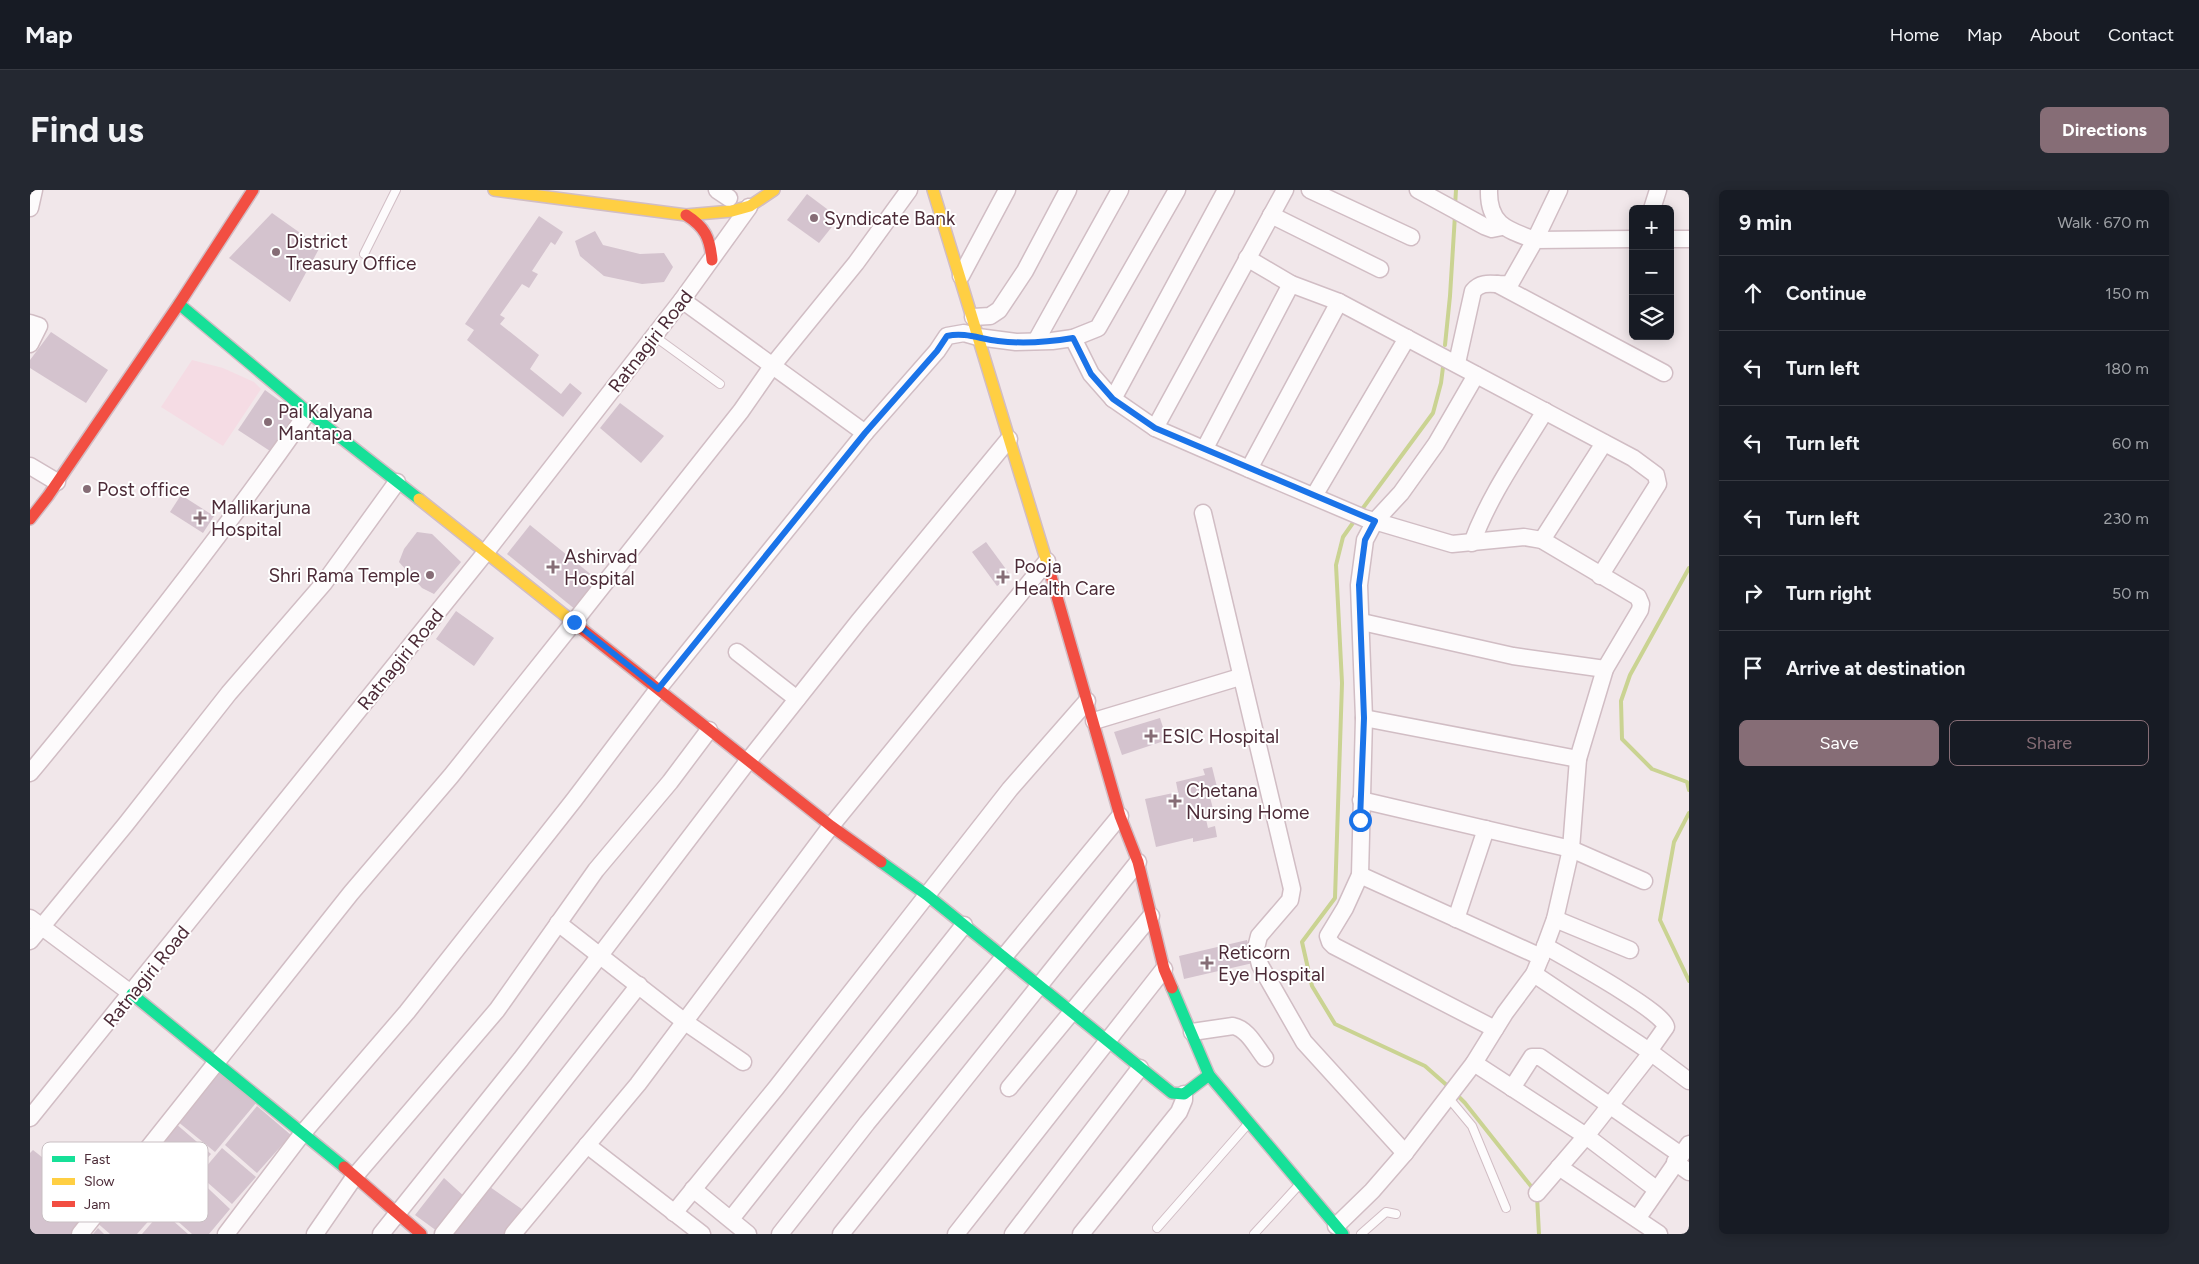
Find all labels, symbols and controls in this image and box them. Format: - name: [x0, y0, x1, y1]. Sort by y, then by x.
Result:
- text: Map: [25, 20, 73, 49]
- text: Home: [1890, 24, 1939, 46]
- text: Map: [1967, 24, 2002, 46]
- text: About: [2030, 24, 2080, 46]
- text: Contact: [2108, 24, 2174, 46]
- button: Directions: [2040, 107, 2169, 153]
- text: Find us: [30, 109, 144, 151]
- map controls: [1629, 205, 1674, 340]
- button: +: [1629, 205, 1674, 250]
- place label: Syndicate Bank: [824, 207, 956, 230]
- text: 9 min: [1739, 210, 1792, 235]
- marker: Syndicate Bank: [808, 212, 820, 224]
- text: Walk · 670 m: [2057, 213, 2149, 232]
- place label: District Treasury Office: [286, 230, 416, 275]
- marker: District Treasury Office: [270, 246, 282, 258]
- button: −: [1629, 250, 1674, 295]
- icon: ahead: [1739, 279, 1767, 307]
- text: Continue: [1786, 282, 1866, 305]
- text: 150 m: [2105, 284, 2149, 303]
- street label: Ratnagiri Road: [603, 285, 698, 397]
- button: layers: [1629, 295, 1674, 340]
- icon: left: [1739, 354, 1767, 382]
- text: Turn left: [1786, 357, 1860, 380]
- text: 180 m: [2105, 359, 2149, 378]
- place label: Pai Kalyana Mantapa: [278, 400, 373, 445]
- marker: Pai Kalyana Mantapa: [262, 416, 274, 428]
- icon: left: [1739, 429, 1767, 457]
- text: Turn left: [1786, 432, 1860, 455]
- text: 60 m: [2112, 434, 2149, 453]
- place label: Post office: [97, 478, 190, 501]
- marker: Post office: [81, 483, 93, 495]
- place label: Mallikarjuna Hospital: [211, 496, 311, 541]
- icon: left: [1739, 504, 1767, 532]
- text: Turn left: [1786, 507, 1860, 530]
- text: 230 m: [2104, 509, 2149, 528]
- marker: Mallikarjuna Hospital: [193, 511, 207, 525]
- place label: Ashirvad Hospital: [564, 545, 638, 590]
- place label: Pooja Health Care: [1014, 555, 1115, 600]
- marker: Ashirvad Hospital: [546, 560, 560, 574]
- place label: Shri Rama Temple: [268, 564, 420, 587]
- marker: Shri Rama Temple: [424, 569, 436, 581]
- marker: Pooja Health Care: [996, 570, 1010, 584]
- icon: right: [1739, 579, 1767, 607]
- text: Turn right: [1786, 582, 1872, 605]
- text: 50 m: [2112, 584, 2149, 603]
- street label: Ratnagiri Road: [352, 604, 448, 715]
- route end: [563, 611, 586, 634]
- icon: arrive: [1739, 654, 1767, 682]
- text: Arrive at destination: [1786, 657, 1965, 680]
- button: Save: [1739, 720, 1939, 766]
- button: Share: [1949, 720, 2149, 766]
- place label: ESIC Hospital: [1162, 725, 1279, 748]
- marker: ESIC Hospital: [1144, 729, 1158, 743]
- place label: Chetana Nursing Home: [1186, 779, 1309, 824]
- marker: Chetana Nursing Home: [1168, 794, 1182, 808]
- route start: [1349, 809, 1372, 832]
- street label: Ratnagiri Road: [98, 921, 194, 1032]
- place label: Reticorn Eye Hospital: [1218, 941, 1325, 986]
- marker: Reticorn Eye Hospital: [1200, 956, 1214, 970]
- legend: [42, 1142, 208, 1222]
- text: Fast: [84, 1151, 110, 1168]
- text: Slow: [84, 1173, 115, 1190]
- text: Jam: [84, 1196, 110, 1213]

